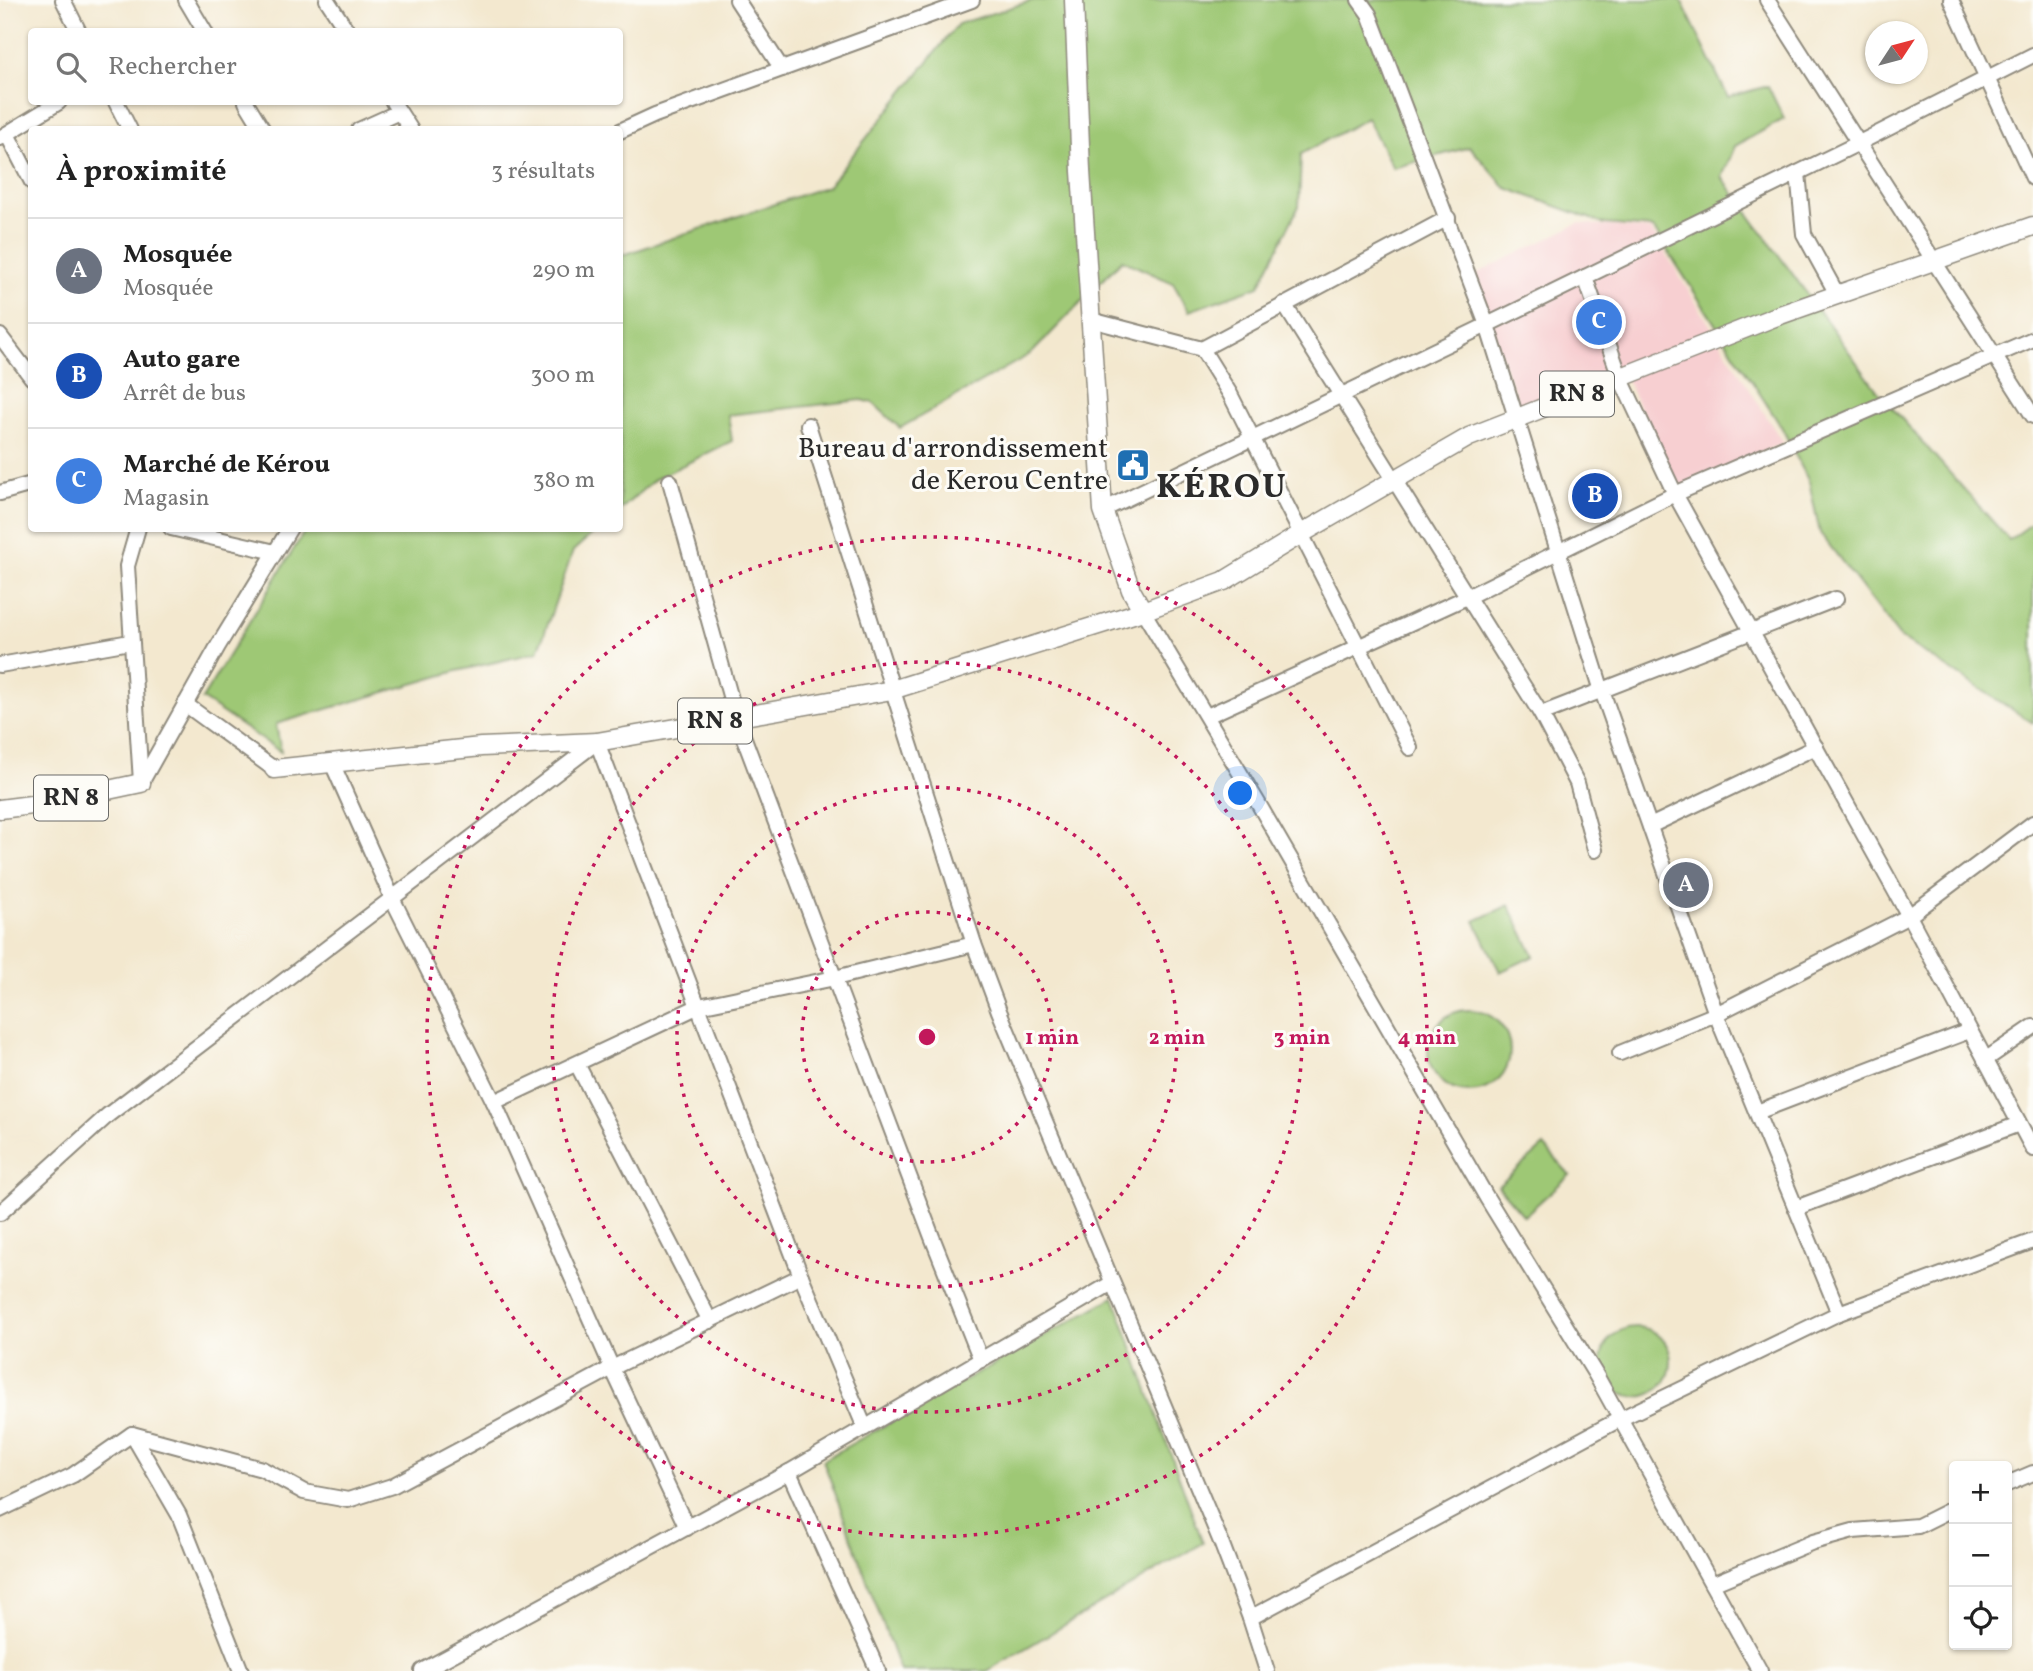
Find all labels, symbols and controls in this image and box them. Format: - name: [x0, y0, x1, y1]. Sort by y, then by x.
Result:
- north arrow: [1865, 21, 1928, 84]
- search box: [28, 28, 623, 105]
- icon: search: [52, 48, 90, 86]
- text: Rechercher: [108, 49, 237, 85]
- text: À proximité: [56, 151, 227, 193]
- text: 3 résultats: [491, 156, 595, 188]
- text: Mosquée: [123, 237, 233, 273]
- text: A: [71, 255, 87, 287]
- text: 290 m: [532, 255, 595, 287]
- text: Mosquée: [123, 273, 213, 305]
- pin: C: [1576, 296, 1622, 348]
- text: Auto gare: [123, 342, 240, 378]
- text: B: [71, 360, 87, 392]
- text: 300 m: [531, 360, 595, 392]
- road number: RN 8: [1540, 372, 1614, 416]
- text: Arrêt de bus: [123, 378, 246, 410]
- place label: Bureau d'arrondissement de Kerou Centre: [798, 430, 1108, 501]
- public building icon: Bureau d'arrondissement de Kerou Centre: [1114, 446, 1152, 484]
- text: Marché de Kérou: [123, 447, 330, 483]
- district label: KÉROU: [1156, 464, 1288, 512]
- text: C: [72, 465, 86, 497]
- text: 380 m: [533, 465, 595, 497]
- pin: B: [1572, 470, 1618, 522]
- text: Magasin: [123, 483, 210, 515]
- road number: RN 8: [678, 698, 752, 744]
- road number: RN 8: [34, 776, 108, 820]
- your location: [1223, 776, 1257, 810]
- pin: A: [1663, 859, 1709, 911]
- text: 1 min: [1025, 1024, 1079, 1053]
- text: 2 min: [1149, 1024, 1205, 1053]
- text: 3 min: [1274, 1024, 1330, 1053]
- text: 4 min: [1398, 1024, 1456, 1053]
- centre of rings: [915, 1025, 939, 1049]
- map controls: [1949, 1461, 2012, 1650]
- button: +: [1949, 1461, 2012, 1524]
- button: −: [1949, 1524, 2012, 1587]
- button: locate: [1949, 1587, 2012, 1650]

